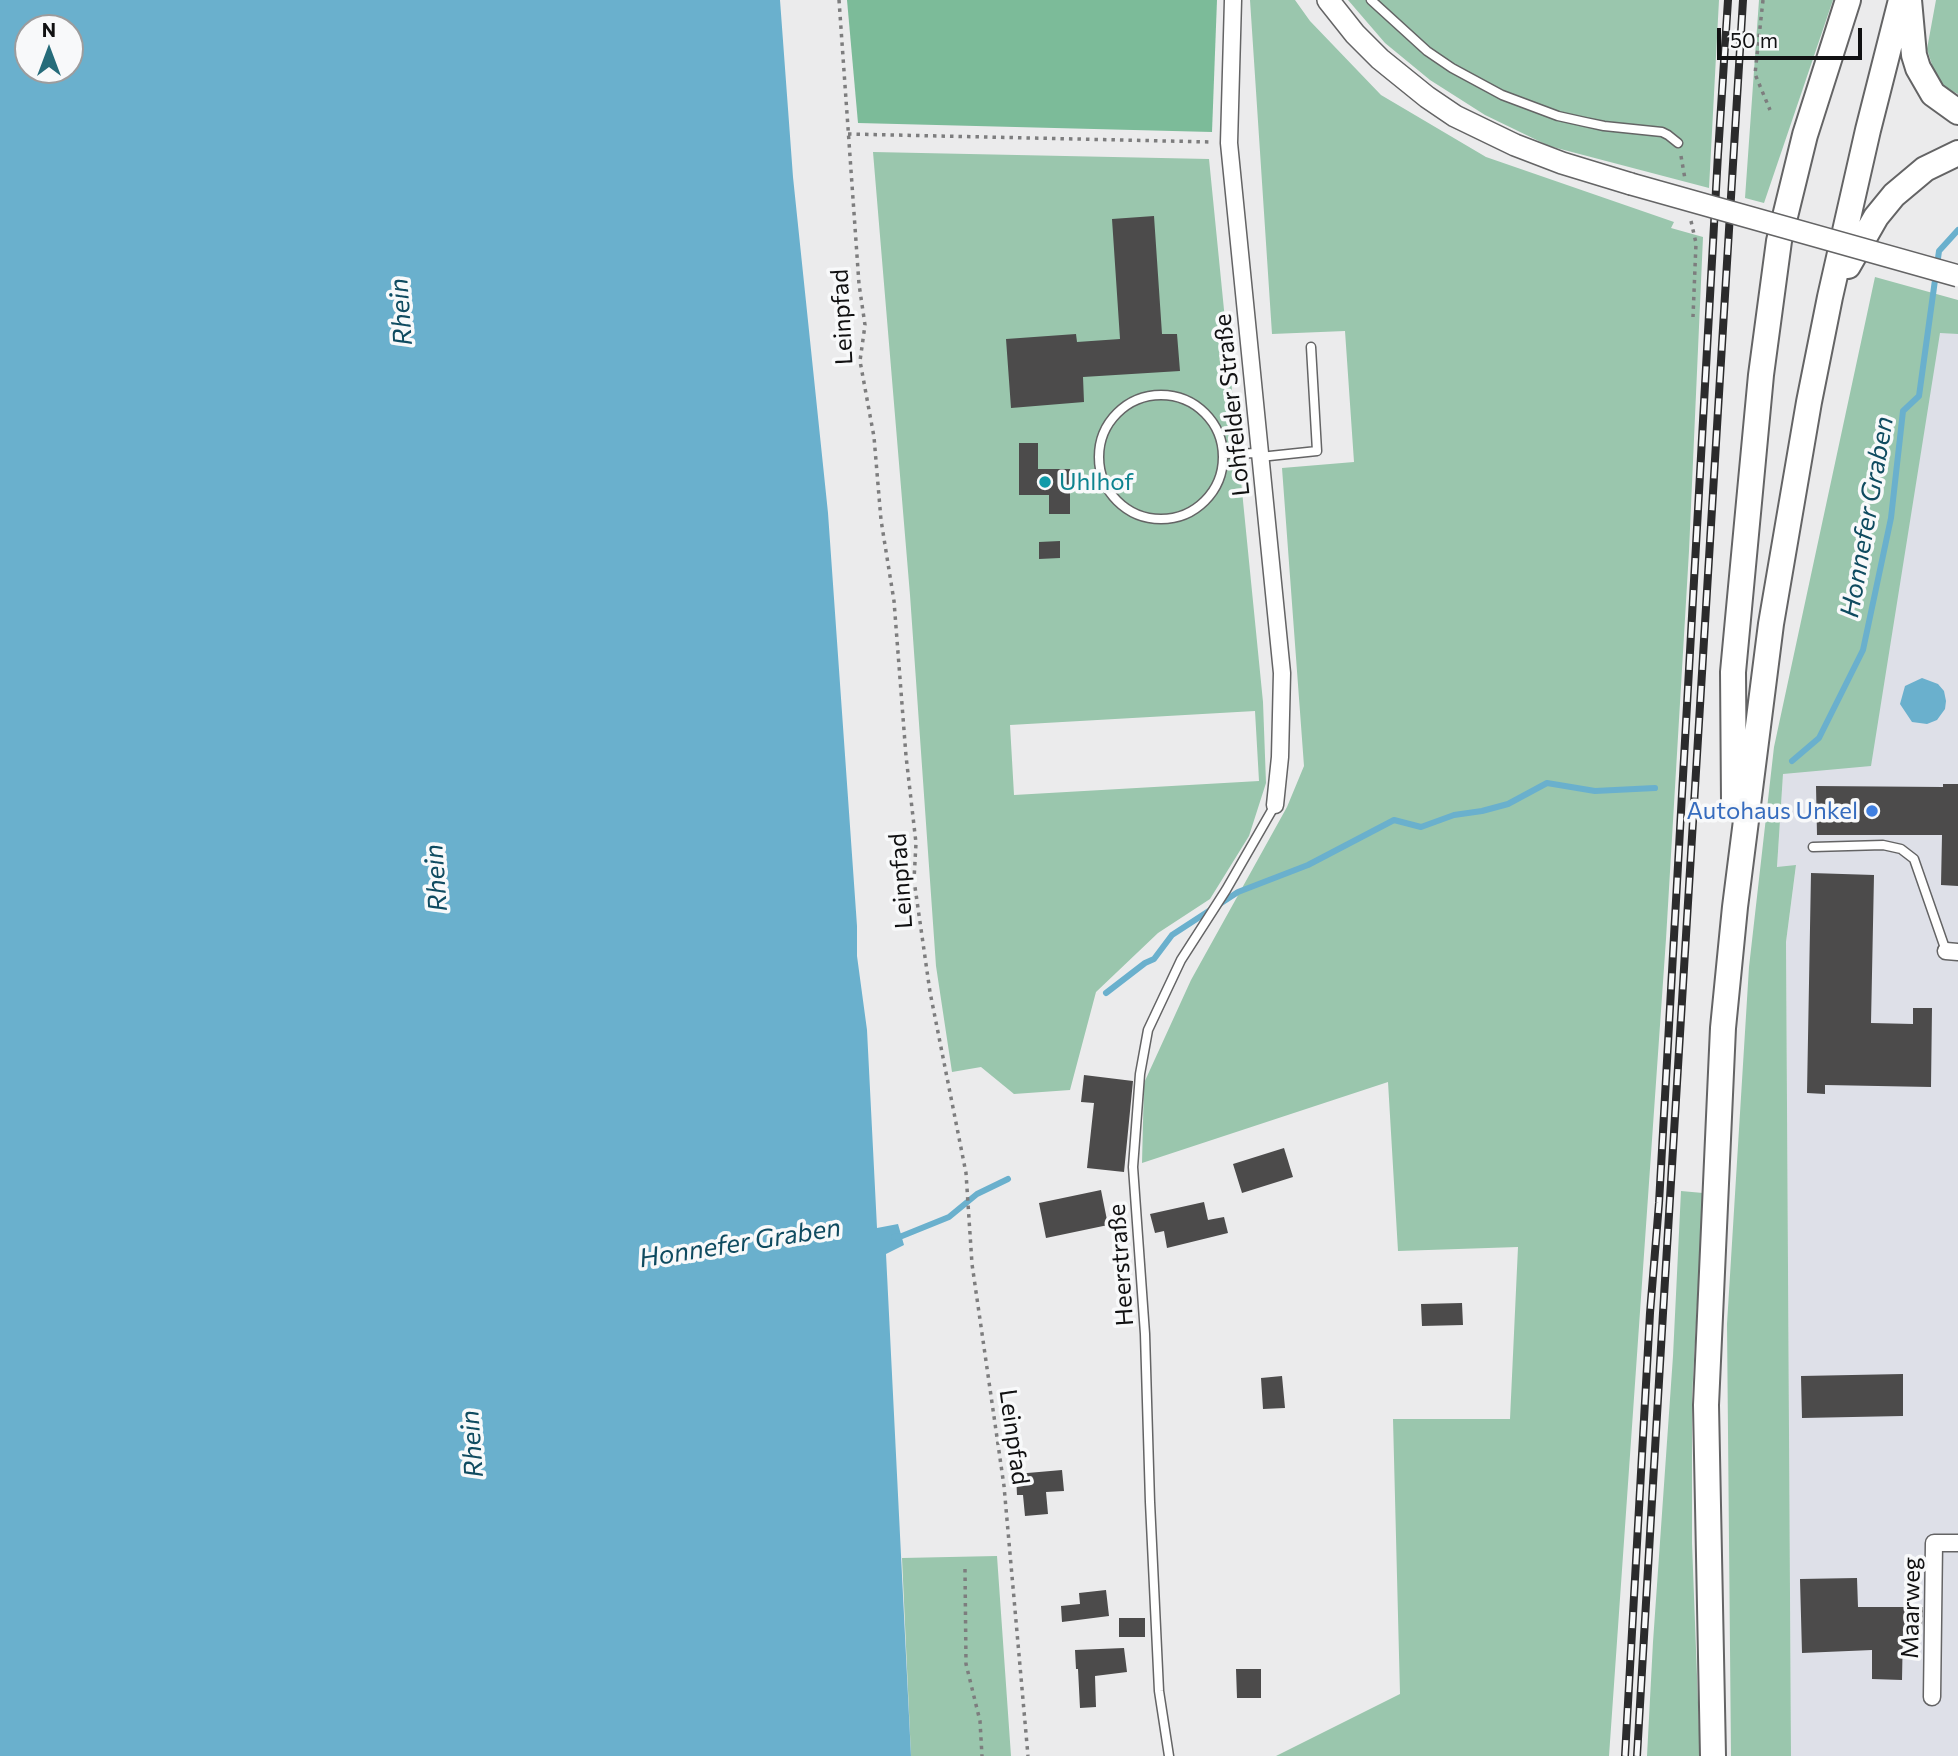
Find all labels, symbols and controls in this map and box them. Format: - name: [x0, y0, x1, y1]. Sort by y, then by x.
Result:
- north arrow: [14, 14, 84, 84]
- scale bar: [1720, 14, 1865, 58]
- text: N: [42, 18, 56, 41]
- text: 50 m: [1730, 27, 1778, 52]
- street label: Leinpfad: [825, 268, 859, 366]
- water label: Rhein: [383, 277, 419, 347]
- street label: Lohfelder Straße: [1208, 313, 1256, 497]
- water label: Honnefer Graben: [1834, 414, 1900, 620]
- place label: Uhlhof: [1059, 468, 1134, 496]
- marker: Uhlhof: [1037, 474, 1053, 490]
- place label: Autohaus Unkel: [1687, 797, 1858, 825]
- marker: Autohaus Unkel: [1864, 803, 1880, 819]
- street label: Leinpfad: [883, 832, 919, 930]
- water label: Rhein: [418, 843, 454, 913]
- street label: Heerstraße: [1102, 1203, 1140, 1327]
- water label: Honnefer Graben: [637, 1212, 843, 1274]
- street label: Leinpfad: [993, 1387, 1035, 1487]
- water label: Rhein: [454, 1409, 490, 1479]
- street label: Maarweg: [1896, 1557, 1926, 1659]

